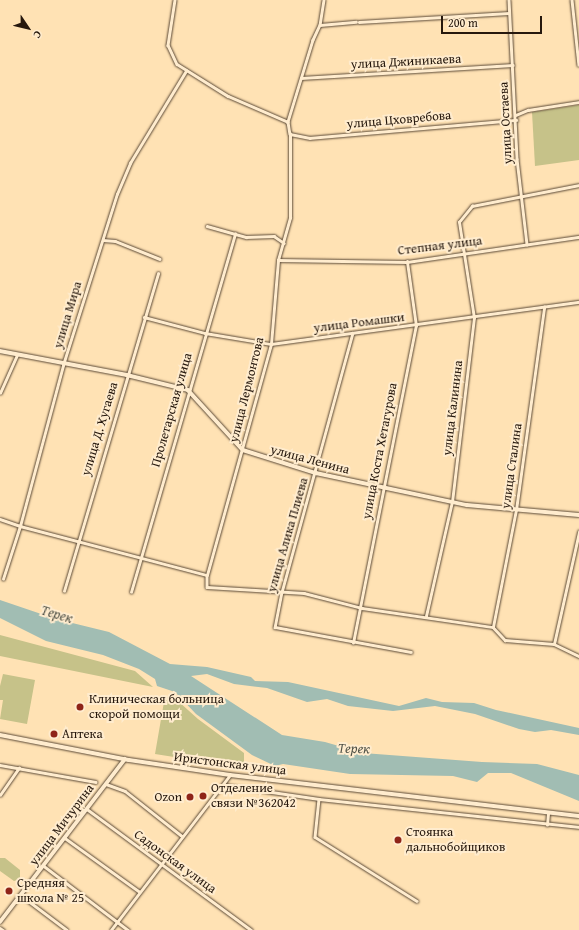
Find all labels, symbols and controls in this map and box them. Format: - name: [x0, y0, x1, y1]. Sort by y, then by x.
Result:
- north arrow: [8, 8, 48, 48]
- scale bar: [443, 8, 544, 34]
- text: 200 m: [448, 14, 478, 31]
- text: С: [29, 28, 46, 42]
- street label: улица Джиникаева: [350, 51, 462, 73]
- street label: улица Остаева: [496, 81, 516, 165]
- street label: улица Цховребова: [346, 108, 452, 132]
- street label: Степная улица: [397, 233, 483, 259]
- street label: улица Мира: [50, 280, 86, 350]
- street label: улица Ромашки: [313, 310, 405, 336]
- street label: улица Лермонтова: [226, 336, 268, 444]
- street label: Пролетарская улица: [148, 351, 196, 469]
- street label: улица Калинина: [439, 359, 467, 457]
- street label: улица Д. Хугаева: [78, 380, 122, 478]
- street label: улица Коста Хетагурова: [359, 381, 401, 521]
- street label: улица Сталина: [498, 422, 526, 510]
- street label: улица Ленина: [269, 442, 351, 478]
- street label: улица Алика Плиева: [264, 476, 312, 594]
- water label: Терек: [39, 601, 75, 627]
- place label: Клиническая больница скорой помощи: [89, 692, 224, 723]
- marker: Клиническая больница скорой помощи: [74, 701, 86, 713]
- place label: Аптека: [62, 726, 103, 742]
- marker: Аптека: [49, 729, 59, 739]
- water label: Терек: [338, 739, 370, 757]
- street label: Иристонская улица: [173, 749, 287, 779]
- street label: улица Мичурина: [26, 781, 98, 869]
- place label: Отделение связи №362042: [211, 781, 296, 812]
- place label: Ozon: [154, 789, 182, 805]
- marker: Отделение связи №362042: [198, 791, 208, 801]
- marker: Ozon: [185, 792, 195, 802]
- place label: Стоянка дальнобойщиков: [406, 825, 505, 856]
- street label: Садонская улица: [131, 827, 219, 897]
- marker: Стоянка дальнобойщиков: [393, 835, 403, 845]
- place label: Средняя школа № 25: [17, 876, 84, 907]
- marker: Средняя школа № 25: [4, 886, 14, 896]

